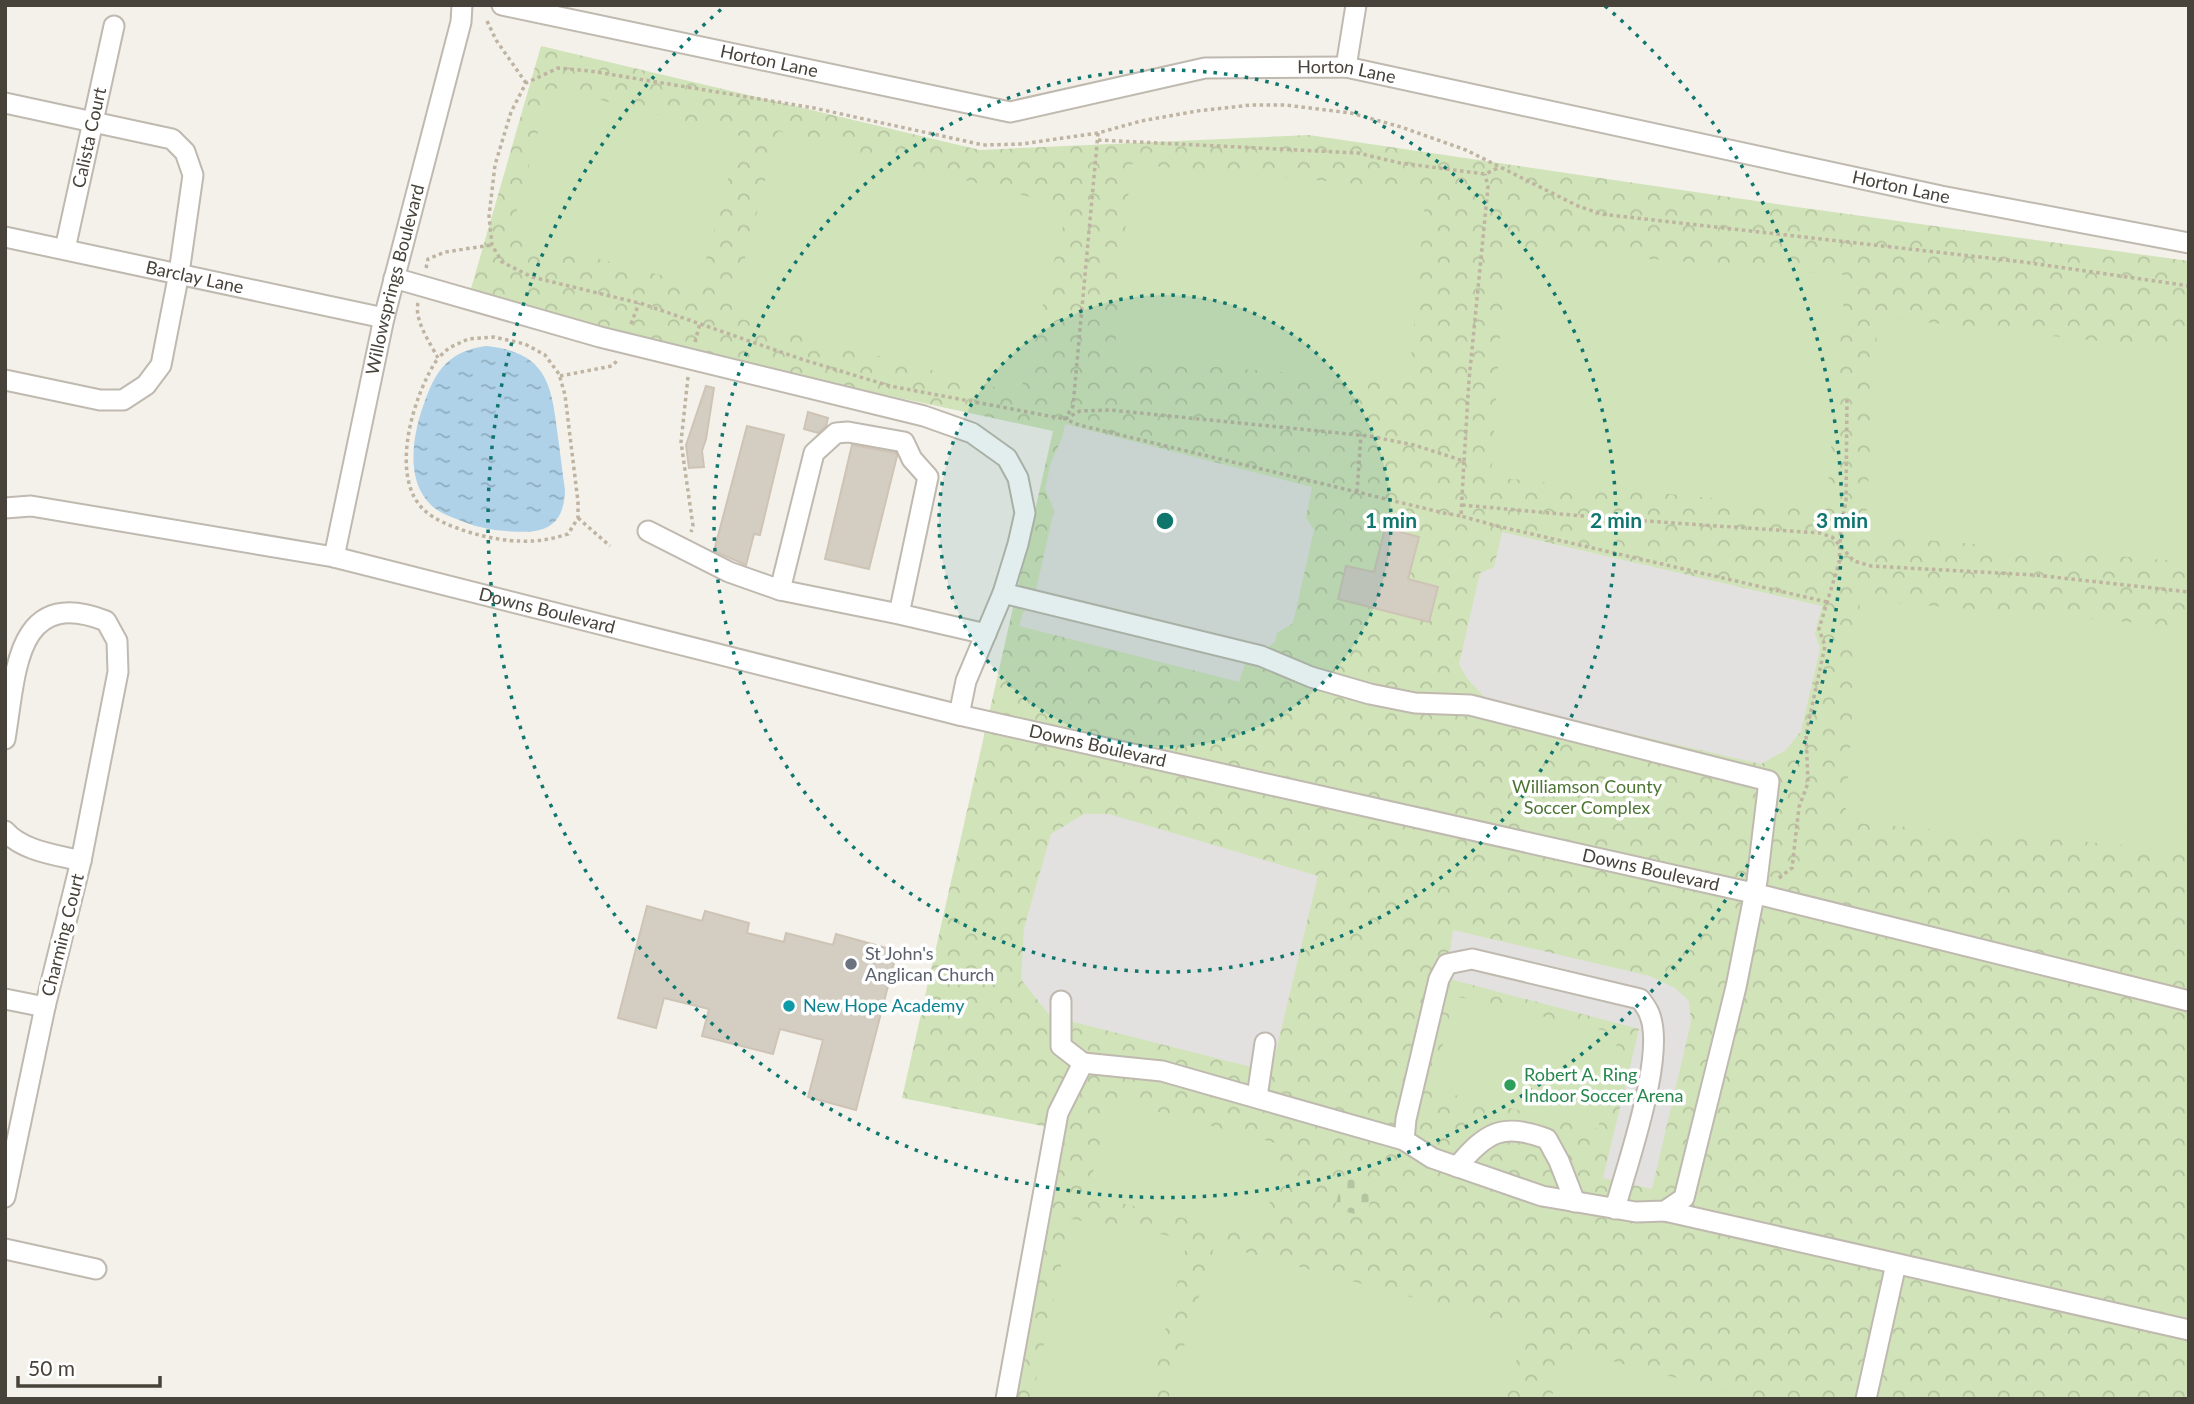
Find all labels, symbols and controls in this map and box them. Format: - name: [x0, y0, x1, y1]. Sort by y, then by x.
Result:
- street label: Horton Lane: [718, 39, 820, 81]
- street label: Horton Lane: [1297, 55, 1398, 87]
- street label: Calista Court: [67, 84, 110, 190]
- street label: Horton Lane: [1850, 165, 1952, 207]
- street label: Willowsprings Boulevard: [360, 182, 428, 377]
- street label: Barclay Lane: [144, 255, 246, 298]
- text: 1 min: [1365, 507, 1417, 532]
- text: 2 min: [1590, 507, 1642, 532]
- text: 3 min: [1816, 507, 1868, 532]
- centre of rings: [1153, 509, 1177, 533]
- street label: Downs Boulevard: [477, 582, 618, 638]
- street label: Downs Boulevard: [1027, 719, 1168, 771]
- park label: Williamson County Soccer Complex: [1512, 775, 1663, 818]
- street label: Downs Boulevard: [1580, 843, 1722, 895]
- street label: Charming Court: [36, 871, 88, 998]
- place label: St John's Anglican Church: [865, 942, 994, 985]
- marker: St John's Anglican Church: [843, 956, 859, 972]
- place label: New Hope Academy: [803, 994, 965, 1016]
- marker: New Hope Academy: [781, 998, 797, 1014]
- place label: Robert A. Ring Indoor Soccer Arena: [1524, 1063, 1684, 1106]
- marker: Robert A. Ring Indoor Soccer Arena: [1502, 1077, 1518, 1093]
- scale bar: [18, 1344, 159, 1388]
- text: 50 m: [28, 1355, 75, 1380]

